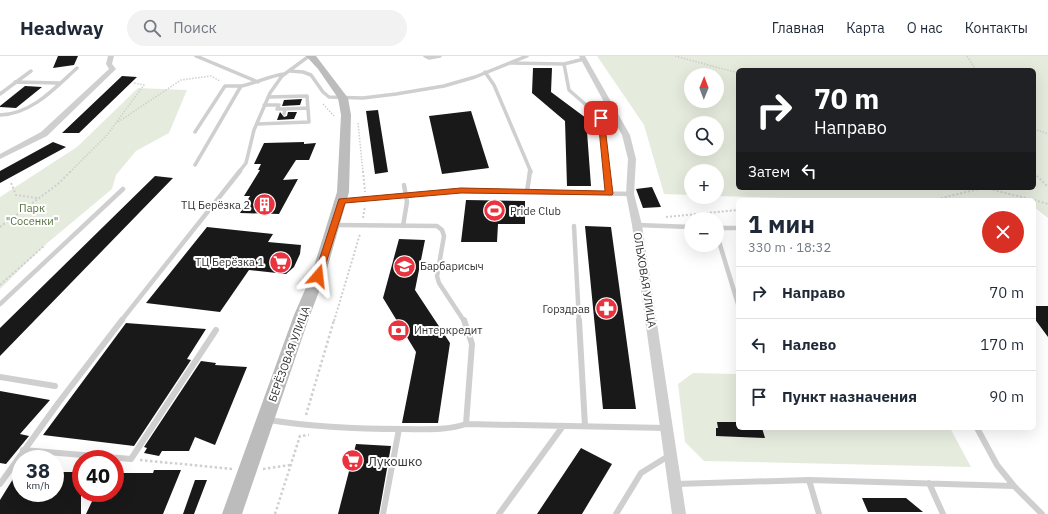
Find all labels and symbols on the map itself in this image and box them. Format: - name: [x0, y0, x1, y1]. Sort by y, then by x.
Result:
- north arrow: [684, 68, 724, 108]
- pin: [584, 101, 618, 135]
- building icon: ТЦ Берёзка 2: [252, 192, 278, 218]
- place label: ТЦ Берёзка 2: [181, 198, 250, 212]
- sports icon: Pride Club: [482, 198, 508, 224]
- park label: Парк "Сосенки": [6, 201, 58, 228]
- place label: Pride Club: [510, 204, 561, 218]
- street label: ОЛЬХОВАЯ УЛИЦА: [631, 231, 659, 329]
- supermarket icon: ТЦ Берёзка 1: [267, 249, 293, 275]
- school or university icon: Барбарисыч: [392, 253, 418, 279]
- place label: ТЦ Берёзка 1: [195, 255, 264, 269]
- position arrow: [297, 255, 339, 297]
- place label: Барбарисыч: [420, 259, 484, 273]
- pharmacy icon: Горздрав: [593, 296, 619, 322]
- place label: Горздрав: [543, 302, 590, 316]
- street label: БЕРЁЗОВАЯ УЛИЦА: [265, 304, 313, 404]
- bank icon: Интеркредит: [385, 317, 411, 343]
- place label: Интеркредит: [414, 323, 482, 337]
- supermarket icon: Лукошко: [339, 448, 365, 474]
- speed limit sign: 40: [72, 450, 124, 502]
- place label: Лукошко: [368, 453, 422, 470]

